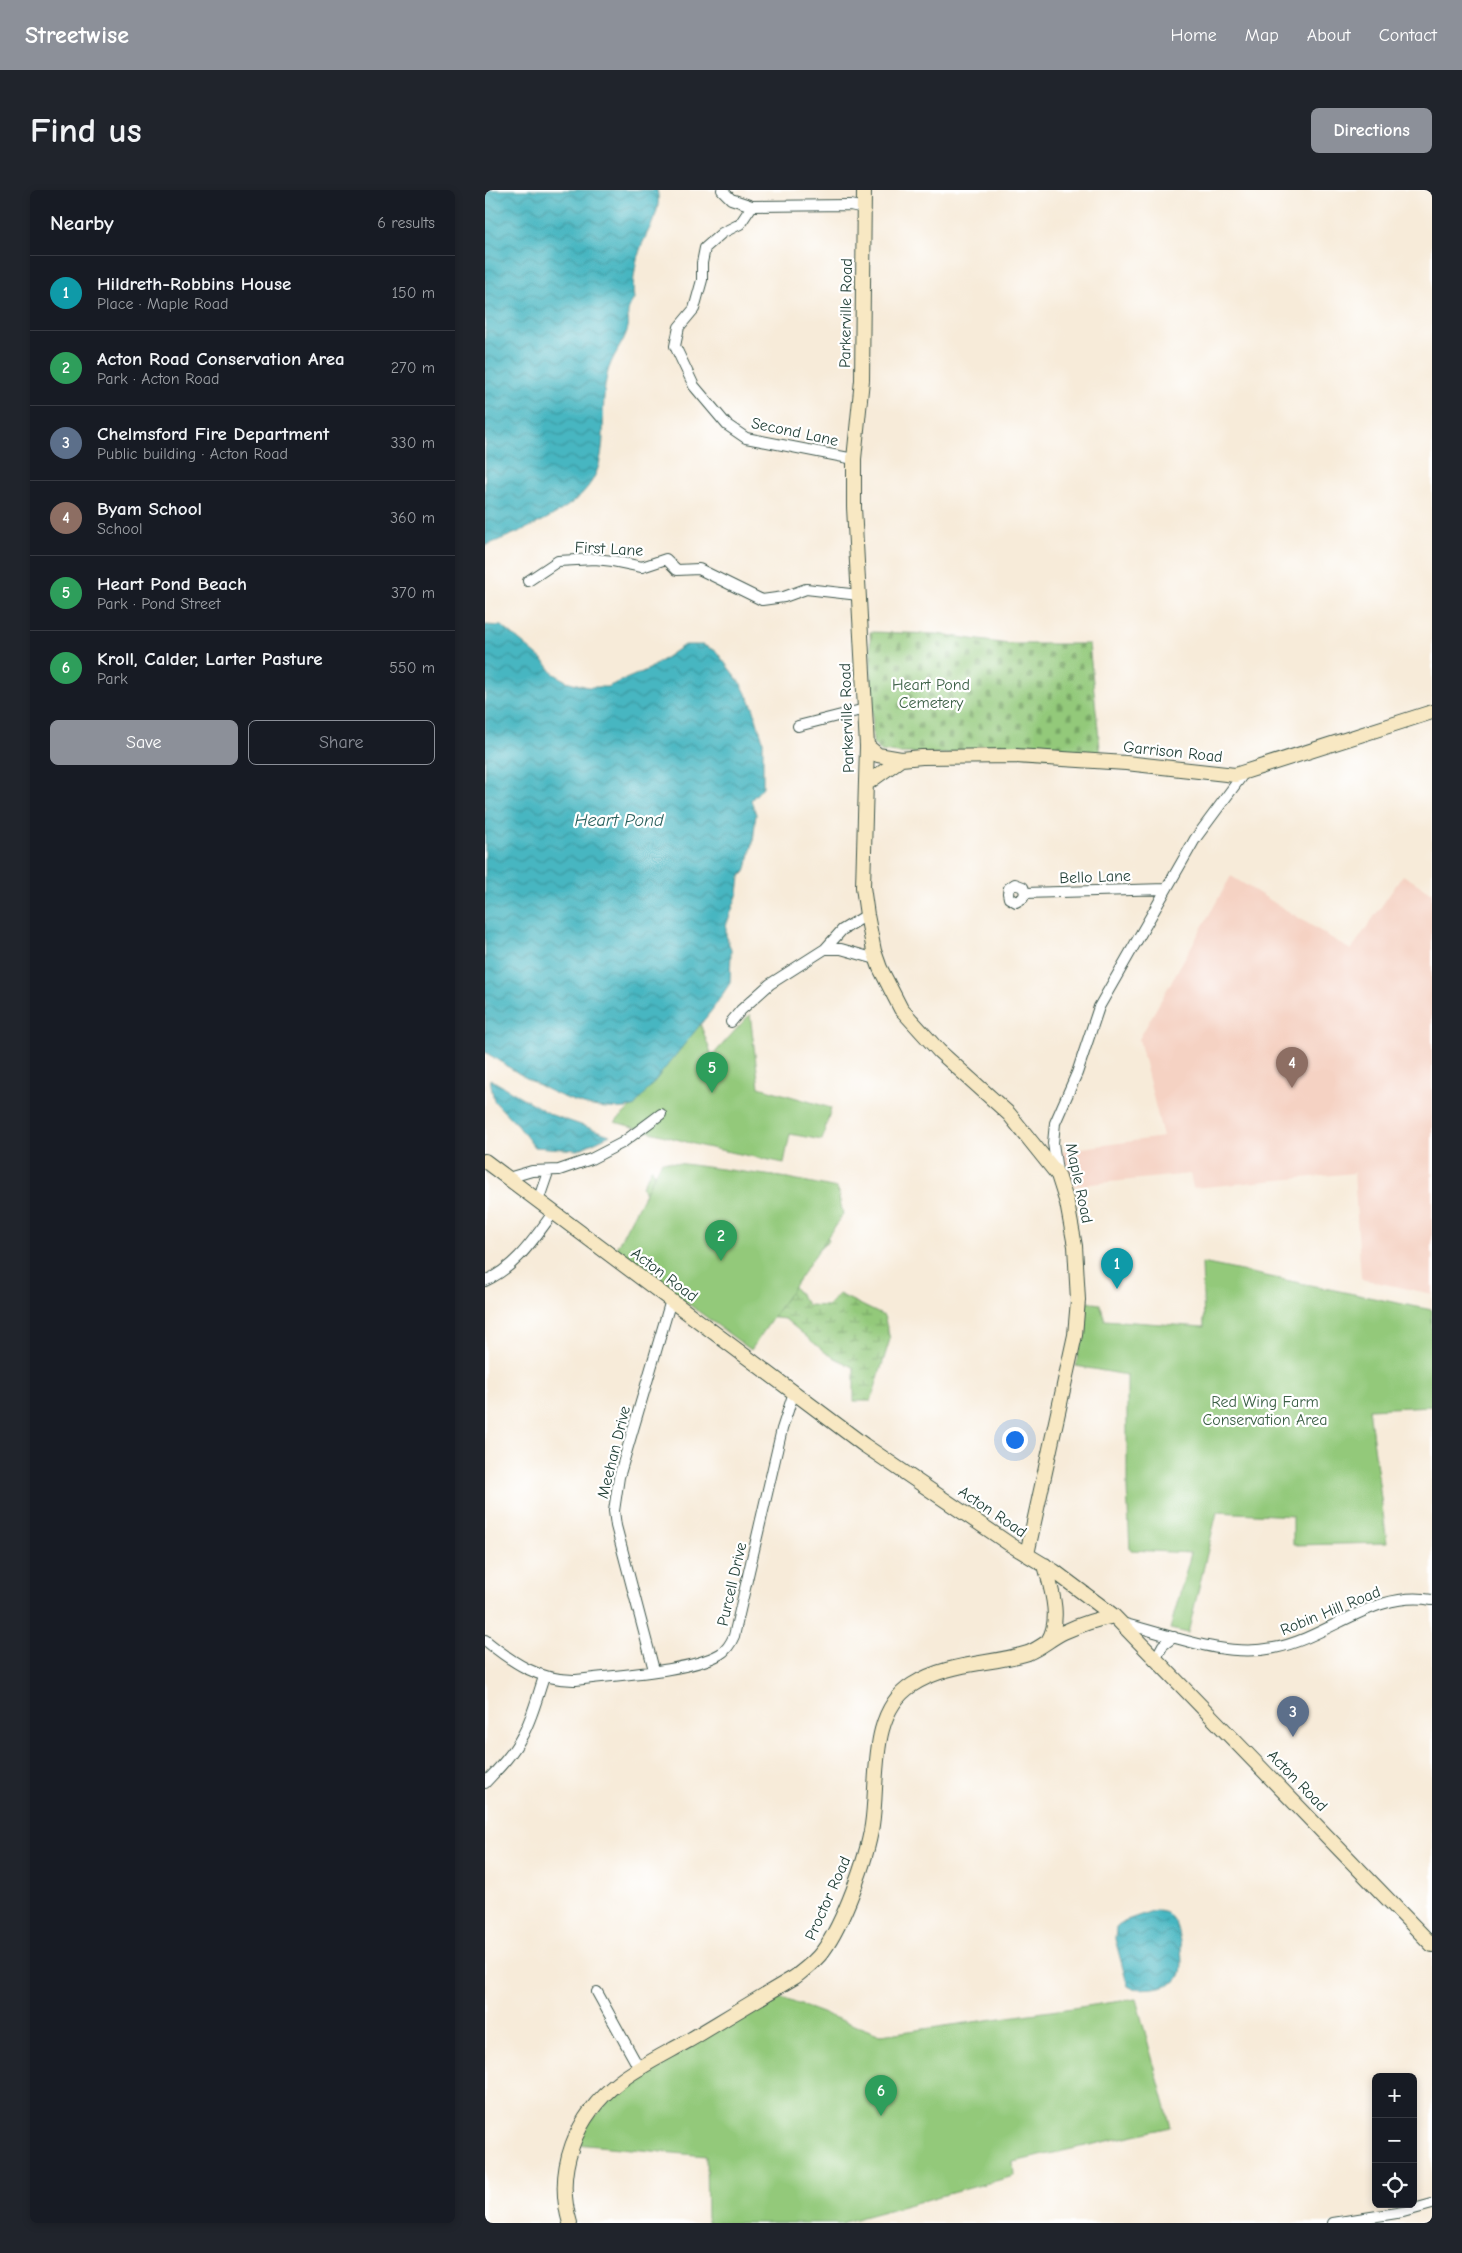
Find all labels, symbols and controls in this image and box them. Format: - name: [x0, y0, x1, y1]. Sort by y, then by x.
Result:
- text: Streetwise: [25, 21, 129, 49]
- text: Home: [1170, 25, 1217, 46]
- text: Map: [1245, 25, 1279, 46]
- text: About: [1307, 25, 1351, 46]
- text: Contact: [1379, 25, 1437, 46]
- button: Directions: [1311, 108, 1432, 153]
- text: Find us: [30, 110, 142, 151]
- text: Nearby: [50, 211, 114, 235]
- text: 6 results: [377, 214, 435, 232]
- street label: Parkerville Road: [836, 258, 856, 368]
- text: Hildreth-Robbins House: [97, 273, 291, 295]
- text: 1: [63, 284, 69, 302]
- text: 150 m: [392, 284, 435, 302]
- text: Place · Maple Road: [97, 295, 229, 313]
- text: Acton Road Conservation Area: [97, 348, 345, 370]
- text: 2: [62, 359, 70, 377]
- text: 270 m: [391, 359, 435, 377]
- text: Park · Acton Road: [97, 370, 219, 388]
- street label: Second Lane: [750, 414, 840, 450]
- text: Chelmsford Fire Department: [97, 423, 329, 445]
- text: 3: [62, 434, 70, 452]
- text: 330 m: [390, 434, 435, 452]
- text: Public building · Acton Road: [97, 445, 288, 463]
- text: Byam School: [97, 498, 202, 520]
- text: 4: [62, 509, 70, 527]
- text: 360 m: [390, 509, 435, 527]
- text: School: [97, 520, 143, 538]
- street label: First Lane: [574, 538, 644, 560]
- text: Heart Pond Beach: [97, 573, 247, 595]
- text: 5: [62, 584, 70, 602]
- text: 370 m: [391, 584, 435, 602]
- text: Park · Pond Street: [97, 595, 221, 613]
- text: Kroll, Calder, Larter Pasture: [97, 648, 323, 670]
- text: 6: [62, 659, 70, 677]
- text: 550 m: [389, 659, 435, 677]
- street label: Parkerville Road: [836, 663, 858, 773]
- text: Park: [97, 670, 128, 688]
- park label: Heart Pond Cemetery: [892, 676, 970, 712]
- button: Save: [50, 720, 238, 765]
- button: Share: [248, 720, 435, 765]
- street label: Garrison Road: [1122, 738, 1223, 766]
- water label: Heart Pond: [574, 810, 664, 831]
- street label: Bello Lane: [1059, 867, 1131, 887]
- pin: 4: [1276, 1047, 1308, 1088]
- pin: 5: [696, 1052, 728, 1093]
- street label: Maple Road: [1062, 1141, 1096, 1225]
- pin: 2: [705, 1220, 737, 1261]
- street label: Acton Road: [628, 1244, 701, 1306]
- pin: 1: [1101, 1248, 1133, 1289]
- park label: Red Wing Farm Conservation Area: [1202, 1393, 1328, 1429]
- street label: Meehan Drive: [594, 1404, 634, 1500]
- your location: [1002, 1427, 1028, 1453]
- street label: Acton Road: [955, 1482, 1030, 1541]
- street label: Purcell Drive: [714, 1541, 750, 1628]
- street label: Robin Hill Road: [1278, 1583, 1383, 1639]
- pin: 3: [1277, 1696, 1309, 1737]
- street label: Acton Road: [1264, 1746, 1331, 1815]
- street label: Proctor Road: [801, 1854, 854, 1943]
- map controls: [1372, 2073, 1417, 2208]
- button: +: [1372, 2073, 1417, 2118]
- pin: 6: [865, 2075, 897, 2116]
- button: −: [1372, 2118, 1417, 2163]
- button: locate: [1372, 2163, 1417, 2208]

